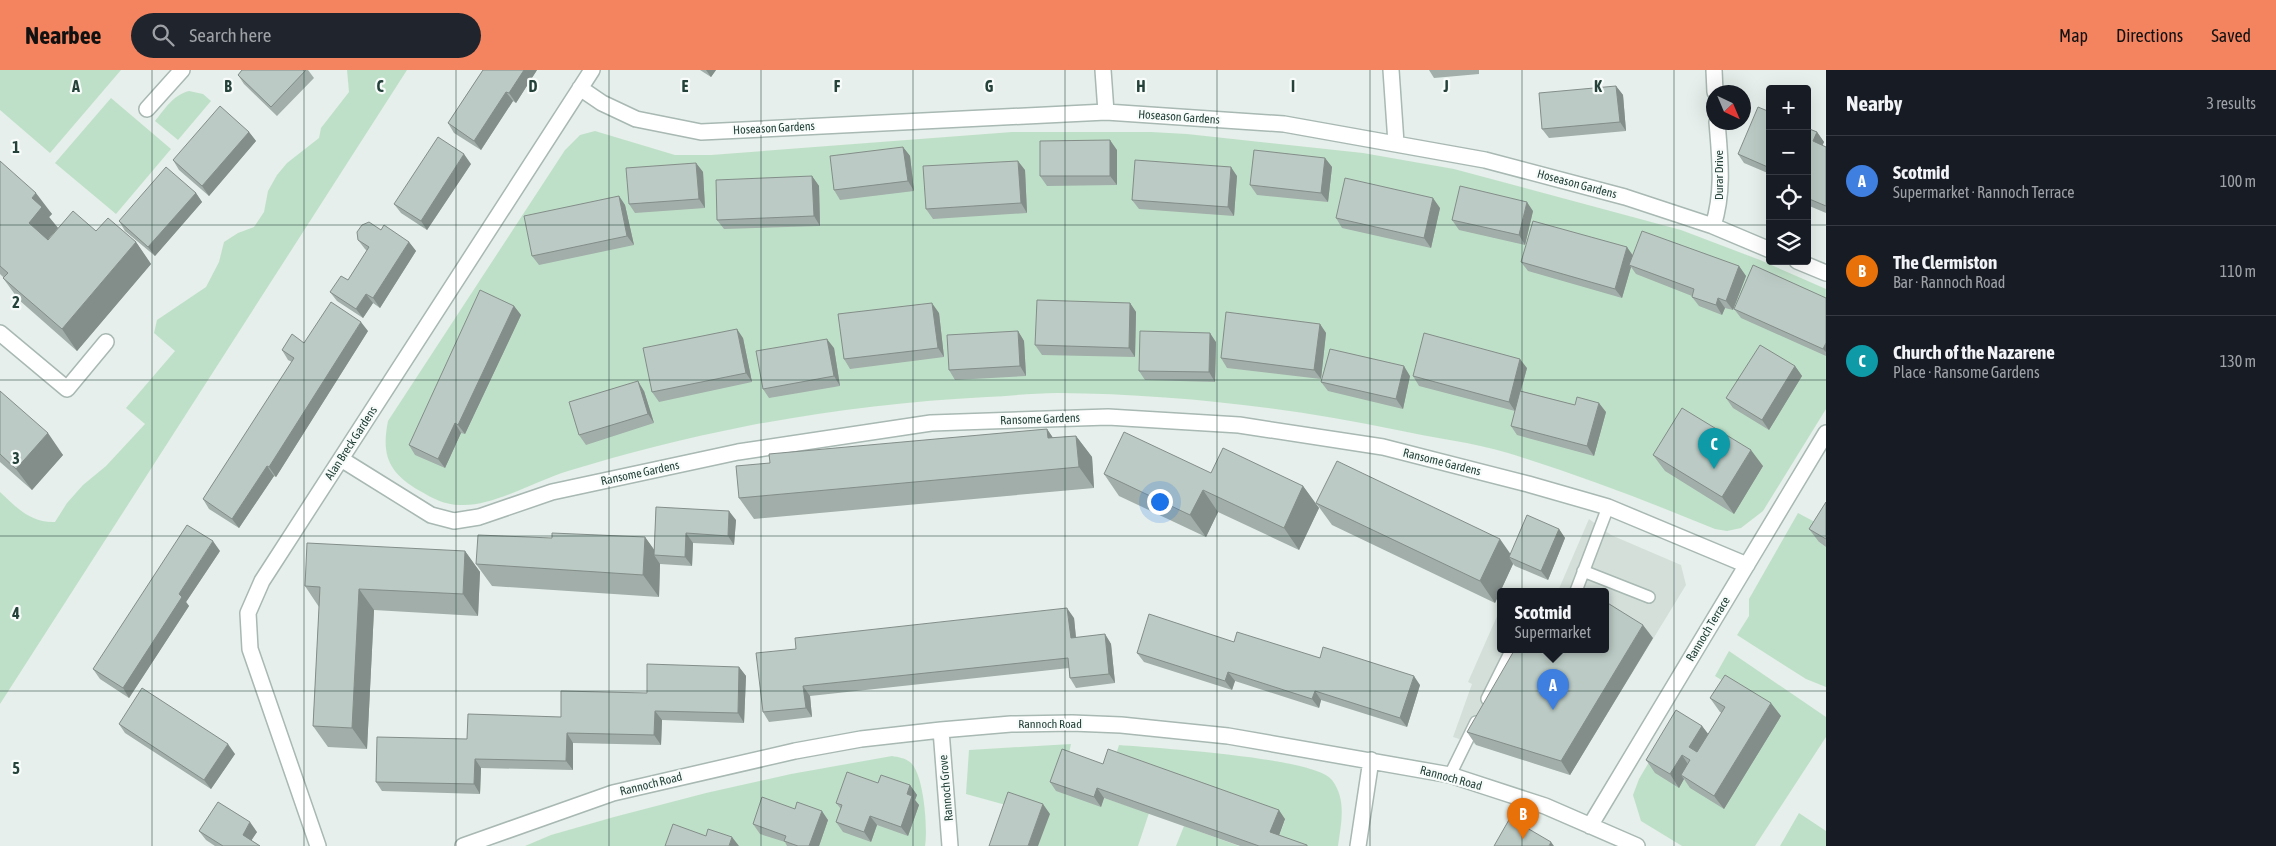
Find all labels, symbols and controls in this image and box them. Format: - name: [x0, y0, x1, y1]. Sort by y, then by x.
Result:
- search box: [131, 13, 481, 58]
- icon: search: [149, 21, 177, 49]
- text: Nearbee: [25, 22, 101, 49]
- text: Search here: [189, 24, 271, 46]
- text: Map: [2059, 25, 2088, 46]
- text: Directions: [2116, 25, 2183, 46]
- text: Saved: [2211, 25, 2251, 46]
- text: A: [71, 77, 80, 95]
- text: B: [224, 77, 232, 95]
- text: C: [376, 77, 384, 95]
- text: D: [529, 77, 538, 95]
- text: E: [682, 77, 689, 95]
- text: F: [834, 77, 841, 95]
- text: G: [985, 77, 994, 95]
- text: H: [1136, 77, 1146, 95]
- text: I: [1291, 77, 1295, 95]
- text: J: [1442, 77, 1449, 95]
- text: K: [1594, 77, 1602, 95]
- north arrow: [1706, 85, 1751, 130]
- map controls: [1766, 85, 1811, 265]
- button: +: [1766, 85, 1811, 130]
- text: Nearby: [1846, 91, 1902, 115]
- text: 3 results: [2206, 94, 2256, 112]
- street label: Hoseason Gardens: [1138, 107, 1220, 127]
- street label: Hoseason Gardens: [733, 119, 815, 137]
- button: −: [1766, 130, 1811, 175]
- text: 1: [12, 138, 20, 156]
- street label: Durar Drive: [1712, 150, 1726, 200]
- text: Scotmid: [1893, 161, 1949, 183]
- street label: Hoseason Gardens: [1536, 167, 1618, 201]
- text: A: [1858, 172, 1866, 190]
- text: 100 m: [2220, 172, 2256, 190]
- button: locate: [1766, 175, 1811, 220]
- text: Supermarket · Rannoch Terrace: [1893, 183, 2075, 201]
- button: layers: [1766, 220, 1811, 265]
- text: The Clermiston: [1893, 251, 1997, 273]
- text: B: [1858, 262, 1866, 280]
- text: 110 m: [2220, 262, 2256, 280]
- text: Bar · Rannoch Road: [1893, 273, 2005, 291]
- text: 2: [12, 293, 20, 311]
- text: Church of the Nazarene: [1893, 341, 2055, 363]
- text: C: [1858, 352, 1866, 370]
- text: 130 m: [2220, 352, 2256, 370]
- text: Place · Ransome Gardens: [1893, 363, 2040, 381]
- street label: Alan Breck Gardens: [322, 404, 380, 482]
- street label: Ransome Gardens: [1000, 411, 1080, 427]
- pin: C: [1698, 428, 1730, 469]
- street label: Ransome Gardens: [1402, 446, 1482, 478]
- text: 3: [12, 449, 20, 467]
- street label: Ransome Gardens: [600, 458, 680, 488]
- your location: [1147, 489, 1173, 515]
- popup: [1497, 588, 1609, 653]
- street label: Rannoch Terrace: [1683, 594, 1733, 664]
- text: Scotmid: [1515, 601, 1571, 623]
- text: 4: [11, 604, 20, 622]
- text: Supermarket: [1515, 623, 1591, 641]
- pin: A: [1537, 669, 1569, 710]
- street label: Rannoch Road: [1018, 717, 1082, 731]
- street label: Rannoch Grove: [936, 754, 956, 822]
- text: 5: [12, 759, 20, 777]
- street label: Rannoch Road: [1418, 763, 1484, 793]
- street label: Rannoch Road: [618, 770, 684, 798]
- pin: B: [1507, 798, 1539, 839]

